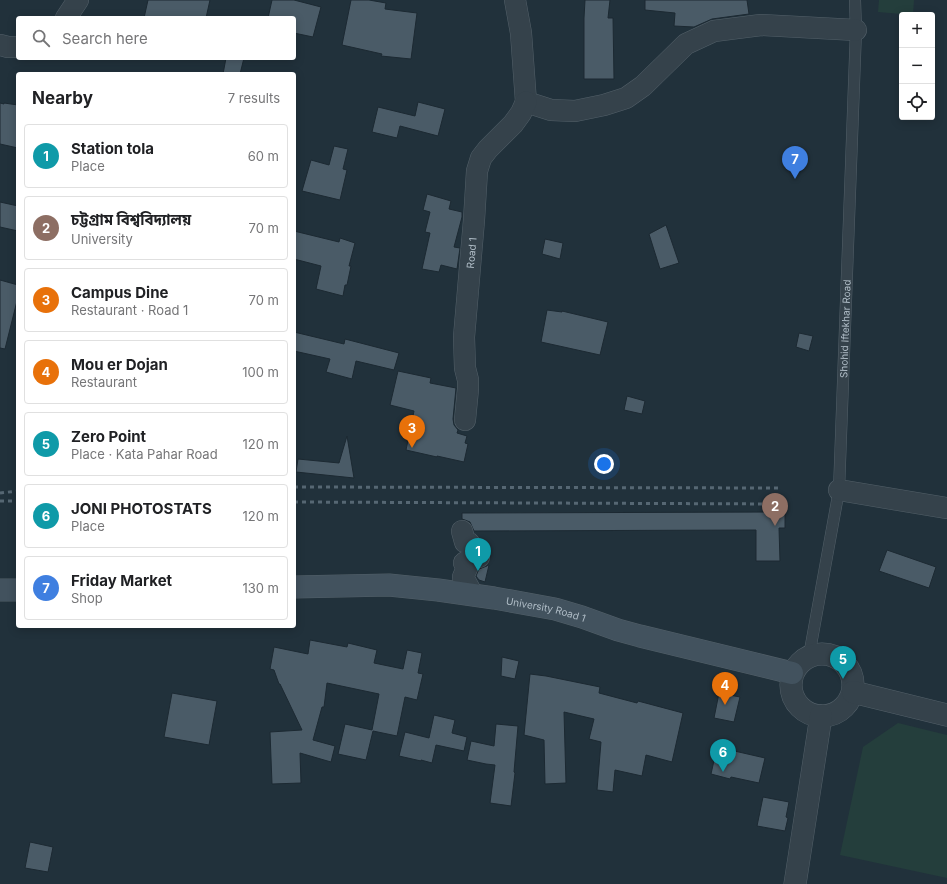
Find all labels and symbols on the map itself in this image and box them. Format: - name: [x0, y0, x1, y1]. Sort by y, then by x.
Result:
- pin: 7: [782, 146, 808, 179]
- street label: Road 1: [464, 237, 478, 269]
- street label: Shohid Iftekhar Road: [837, 279, 853, 378]
- pin: 3: [399, 415, 425, 448]
- your location: [594, 454, 614, 474]
- pin: 2: [762, 493, 788, 526]
- pin: 1: [465, 538, 491, 571]
- street label: University Road 1: [505, 594, 588, 624]
- pin: 5: [830, 646, 856, 679]
- pin: 4: [712, 672, 738, 705]
- pin: 6: [710, 739, 736, 772]

